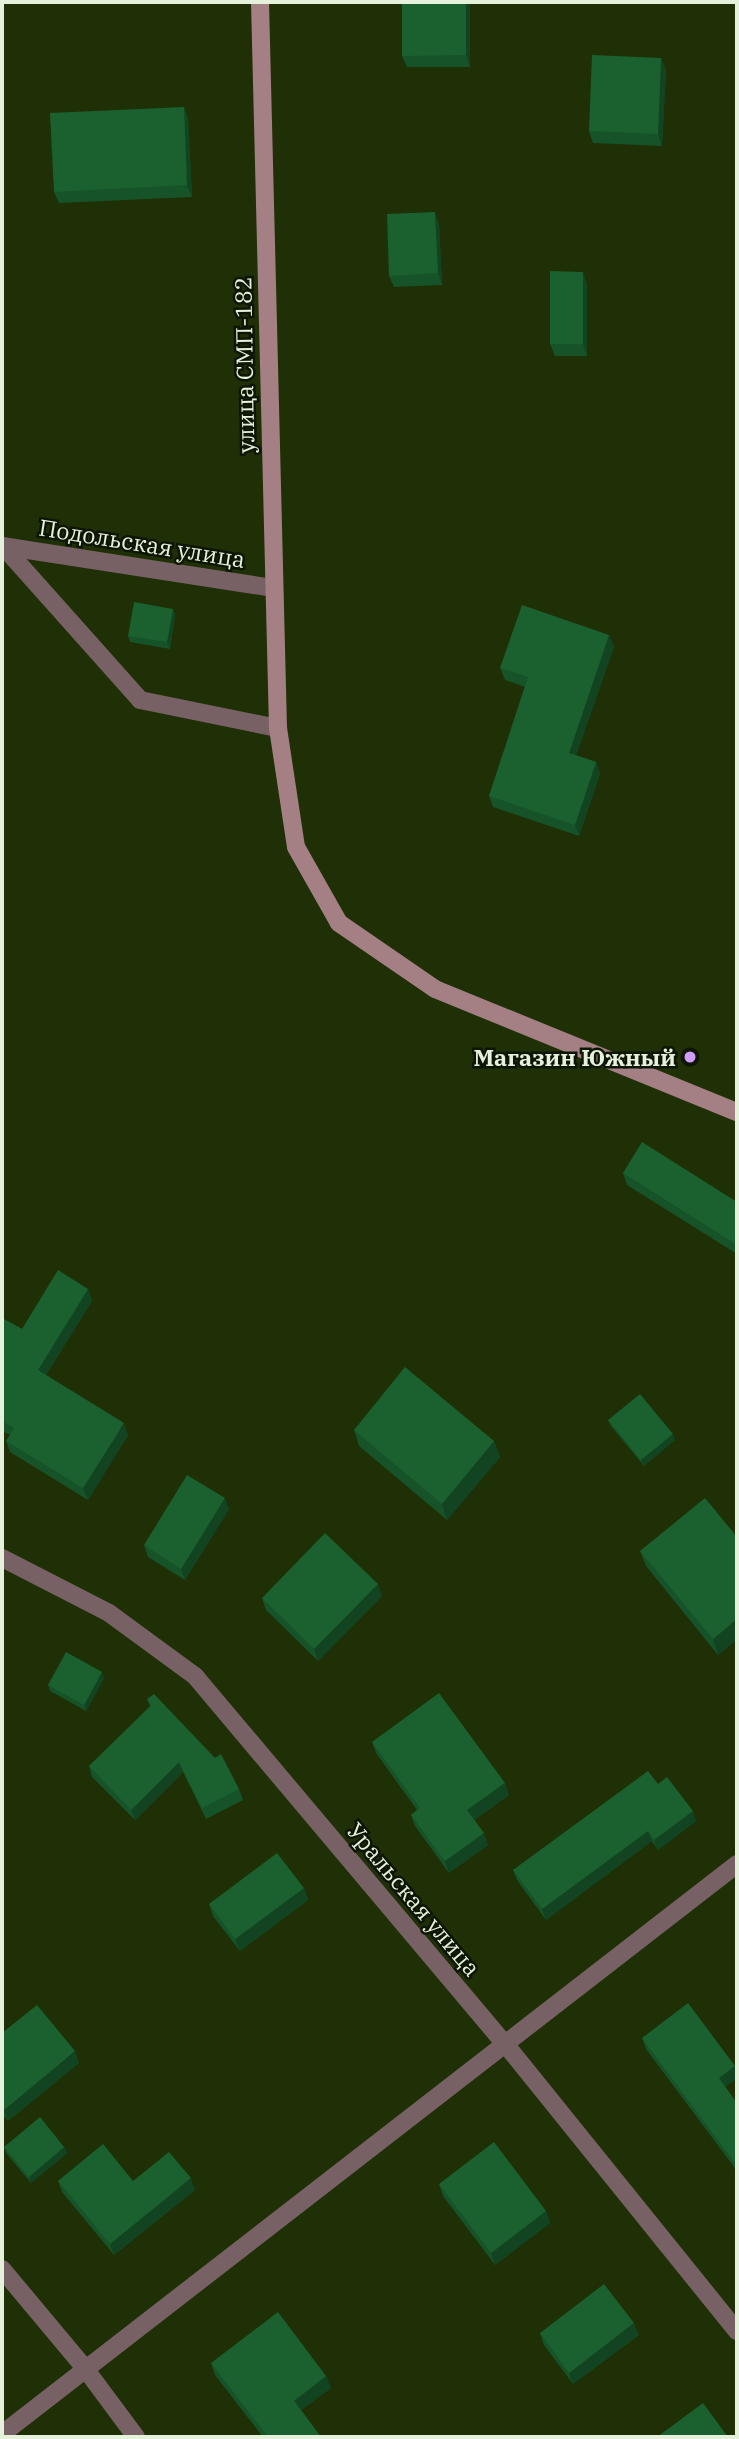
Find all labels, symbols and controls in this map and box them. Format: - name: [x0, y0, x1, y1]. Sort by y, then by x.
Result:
- street label: улица СМП-182: [229, 276, 259, 454]
- street label: Подольская улица: [37, 513, 247, 573]
- place label: Магазин Южный: [474, 1043, 676, 1071]
- marker: Магазин Южный: [682, 1049, 698, 1065]
- street label: Уральская улица: [342, 1817, 486, 1981]

